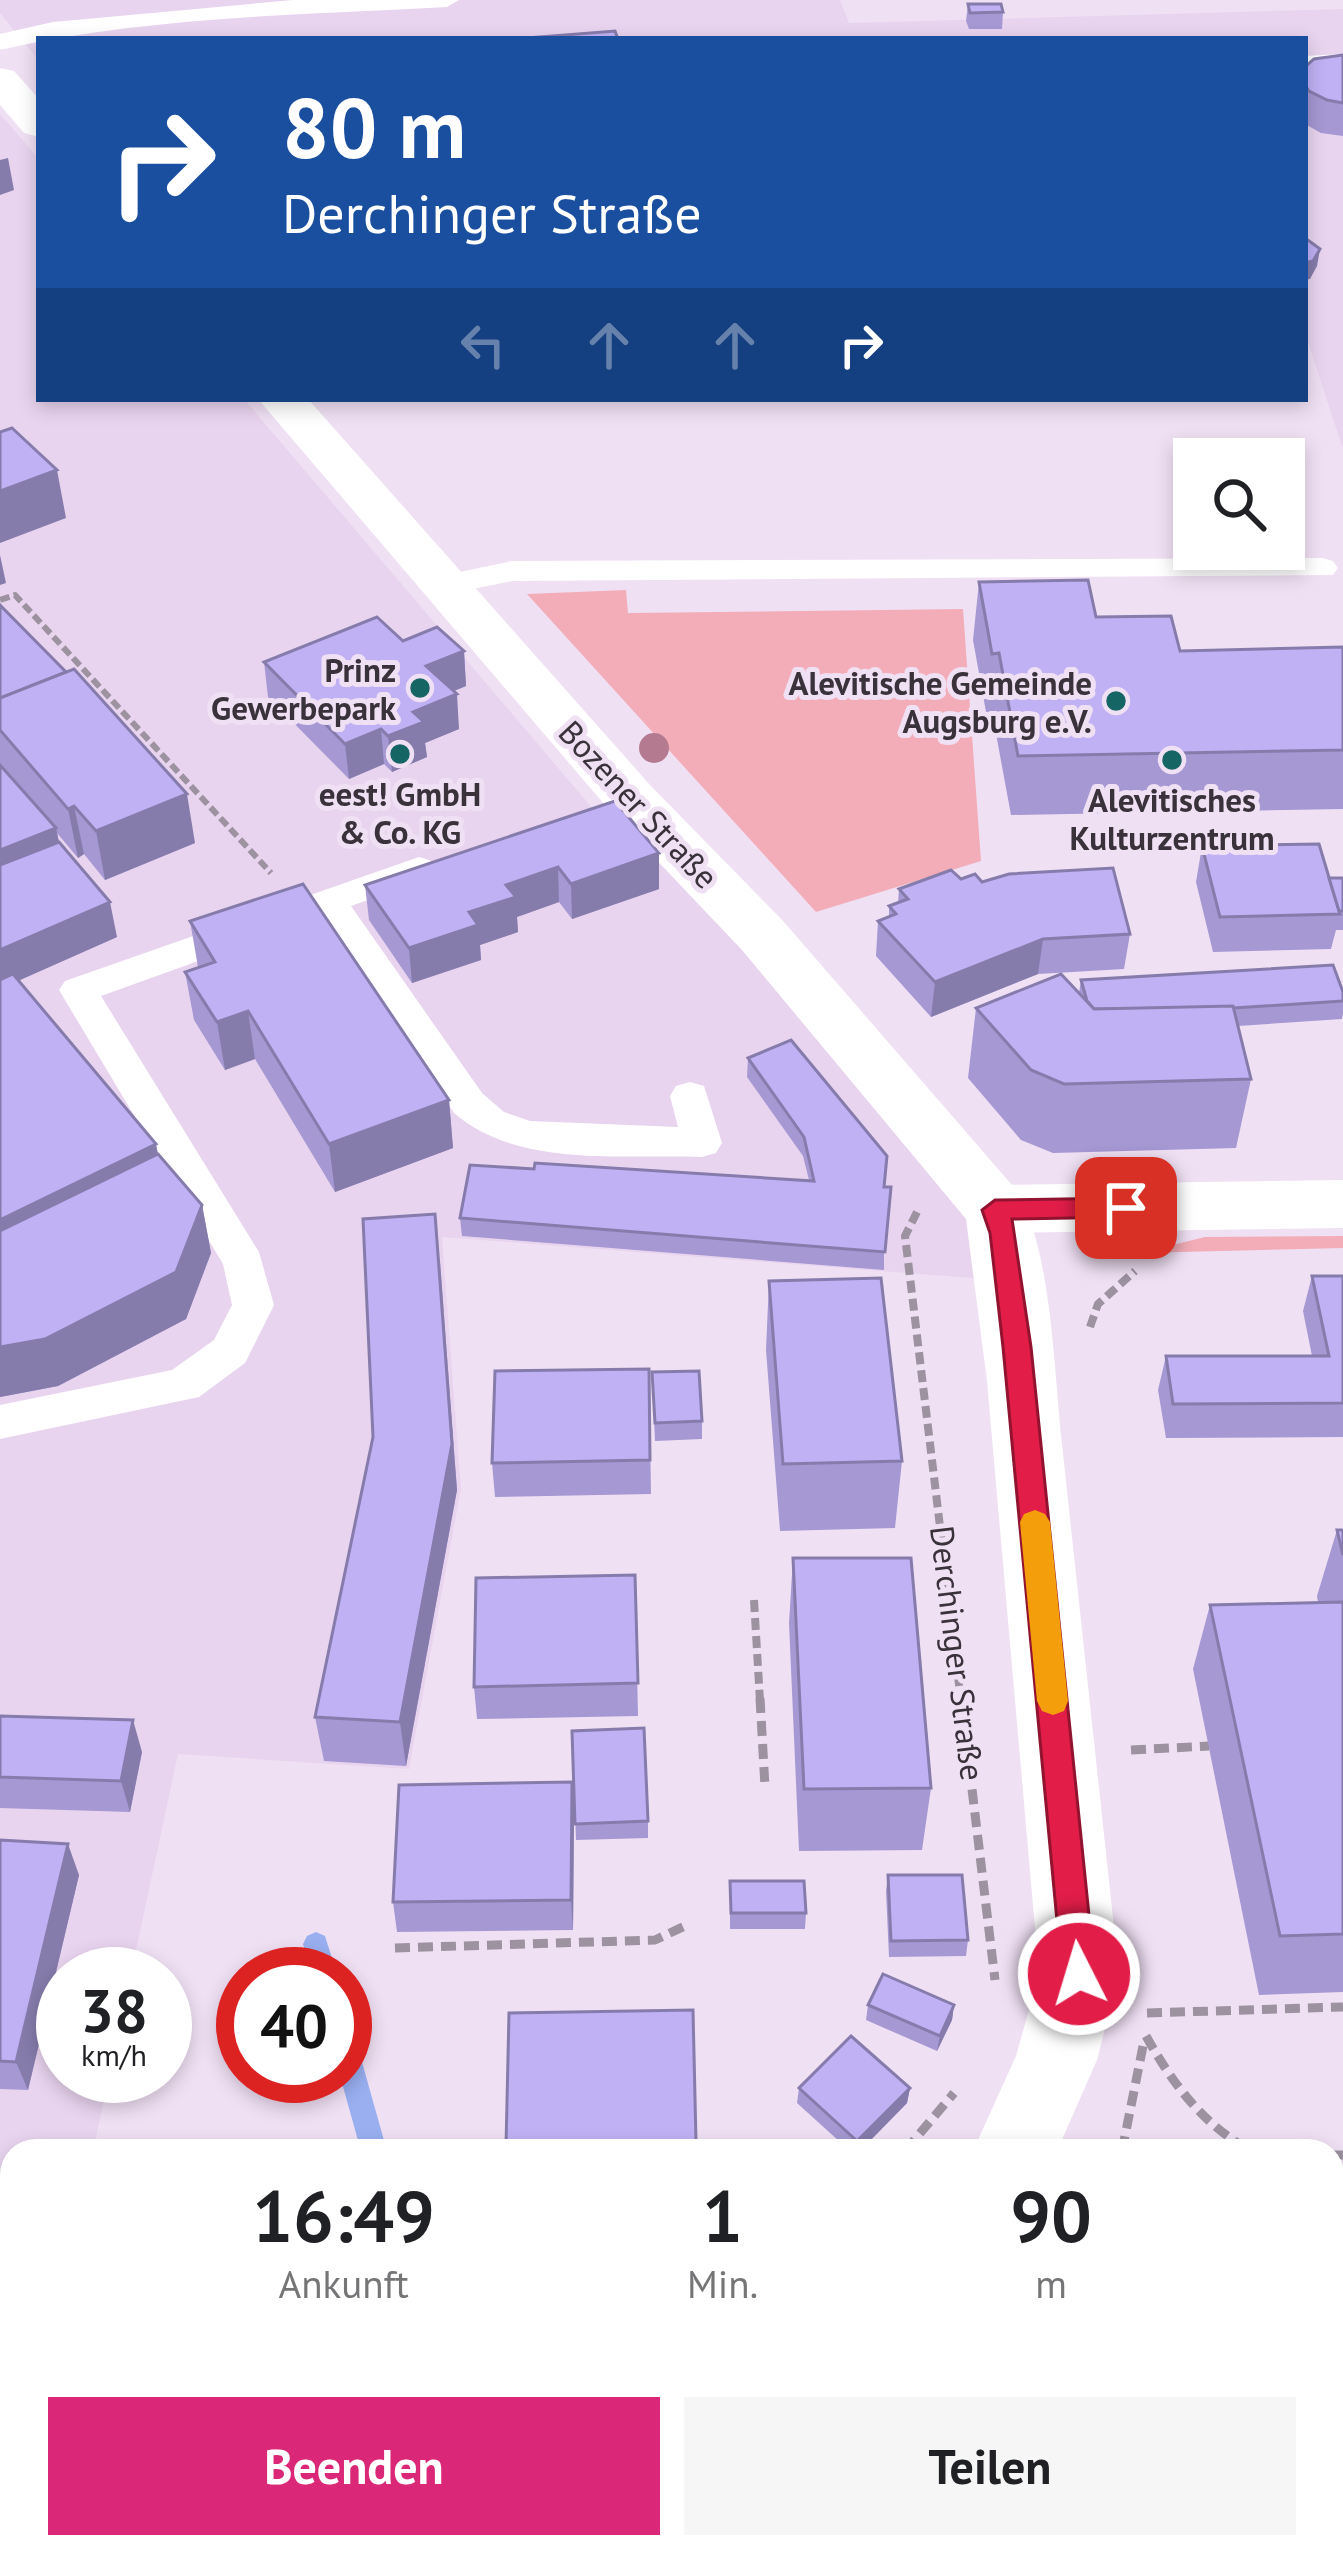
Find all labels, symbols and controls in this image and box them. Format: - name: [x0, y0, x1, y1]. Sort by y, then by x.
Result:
- text: 80 m: [282, 72, 466, 181]
- icon: right: [84, 84, 240, 240]
- text: Derchinger Straße: [282, 178, 702, 248]
- icon: left: [450, 312, 516, 378]
- icon: ahead: [576, 312, 642, 378]
- icon: ahead: [702, 312, 768, 378]
- icon: right: [828, 312, 894, 378]
- map controls: [1173, 438, 1305, 570]
- button: search: [1173, 438, 1305, 570]
- place label: Prinz Gewerbepark: [211, 648, 397, 729]
- place label: Alevitische Gemeinde Augsburg e.V.: [789, 661, 1092, 742]
- marker: Prinz Gewerbepark: [407, 675, 433, 701]
- marker: Alevitische Gemeinde Augsburg e.V.: [1103, 688, 1129, 714]
- street label: Bozener Straße: [550, 711, 728, 897]
- marker: eest! GmbH & Co. KG: [387, 741, 413, 767]
- marker: Alevitisches Kulturzentrum: [1159, 747, 1185, 773]
- place label: eest! GmbH & Co. KG: [319, 772, 481, 853]
- place label: Alevitisches Kulturzentrum: [1069, 778, 1275, 859]
- pin: [1075, 1157, 1177, 1259]
- icon: arrive: [1093, 1175, 1159, 1241]
- street label: Derchinger Straße: [921, 1523, 995, 1783]
- position arrow: [1016, 1911, 1142, 2037]
- speed limit sign: 40: [216, 1947, 372, 2103]
- text: 38: [80, 1971, 148, 2049]
- text: km/h: [81, 2035, 147, 2074]
- text: 16:49: [252, 2169, 435, 2262]
- text: 1: [702, 2169, 743, 2262]
- text: 90: [1010, 2169, 1092, 2262]
- text: Ankunft: [278, 2258, 409, 2309]
- text: Min.: [687, 2258, 758, 2309]
- text: m: [1035, 2258, 1067, 2309]
- button: Beenden: [48, 2397, 660, 2535]
- button: Teilen: [684, 2397, 1296, 2535]

